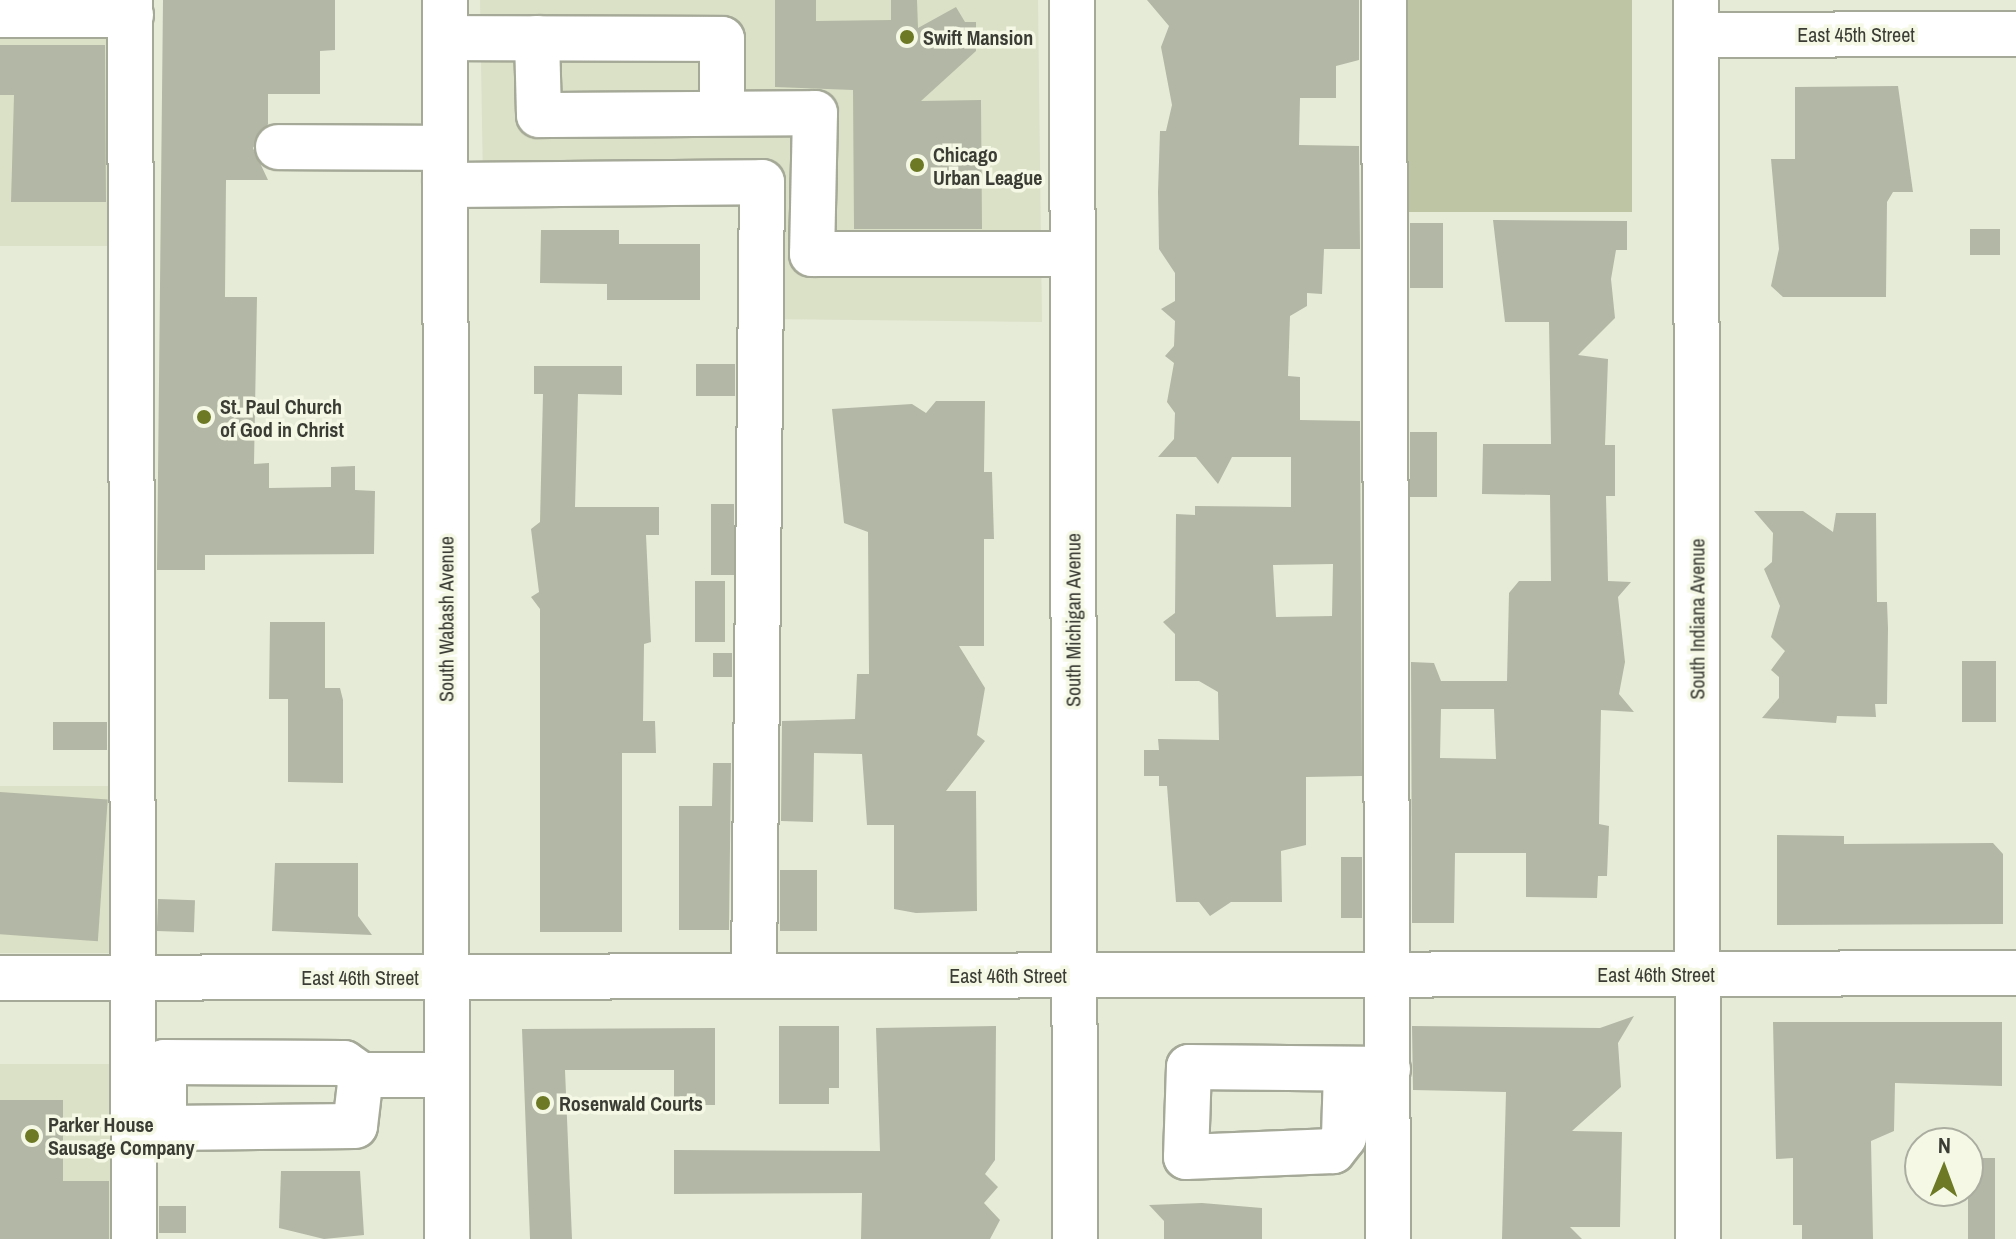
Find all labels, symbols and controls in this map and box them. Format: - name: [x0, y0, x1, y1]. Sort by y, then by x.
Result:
- street label: East 45th Street: [1797, 22, 1915, 46]
- place label: Swift Mansion: [923, 25, 1033, 49]
- marker: Swift Mansion: [898, 28, 916, 46]
- place label: Chicago Urban League: [933, 142, 1042, 189]
- marker: Chicago Urban League: [908, 156, 926, 174]
- place label: St. Paul Church of God in Christ: [220, 394, 344, 441]
- marker: St. Paul Church of God in Christ: [195, 408, 213, 426]
- street label: South Michigan Avenue: [1061, 533, 1085, 707]
- street label: South Wabash Avenue: [434, 536, 458, 702]
- street label: South Indiana Avenue: [1685, 538, 1709, 700]
- street label: East 46th Street: [1597, 962, 1715, 986]
- street label: East 46th Street: [949, 963, 1067, 987]
- street label: East 46th Street: [301, 965, 419, 989]
- place label: Rosenwald Courts: [559, 1091, 703, 1115]
- marker: Rosenwald Courts: [534, 1094, 552, 1112]
- place label: Parker House Sausage Company: [48, 1112, 195, 1159]
- marker: Parker House Sausage Company: [23, 1127, 41, 1145]
- north arrow: [1904, 1127, 1984, 1207]
- text: N: [1938, 1130, 1951, 1160]

